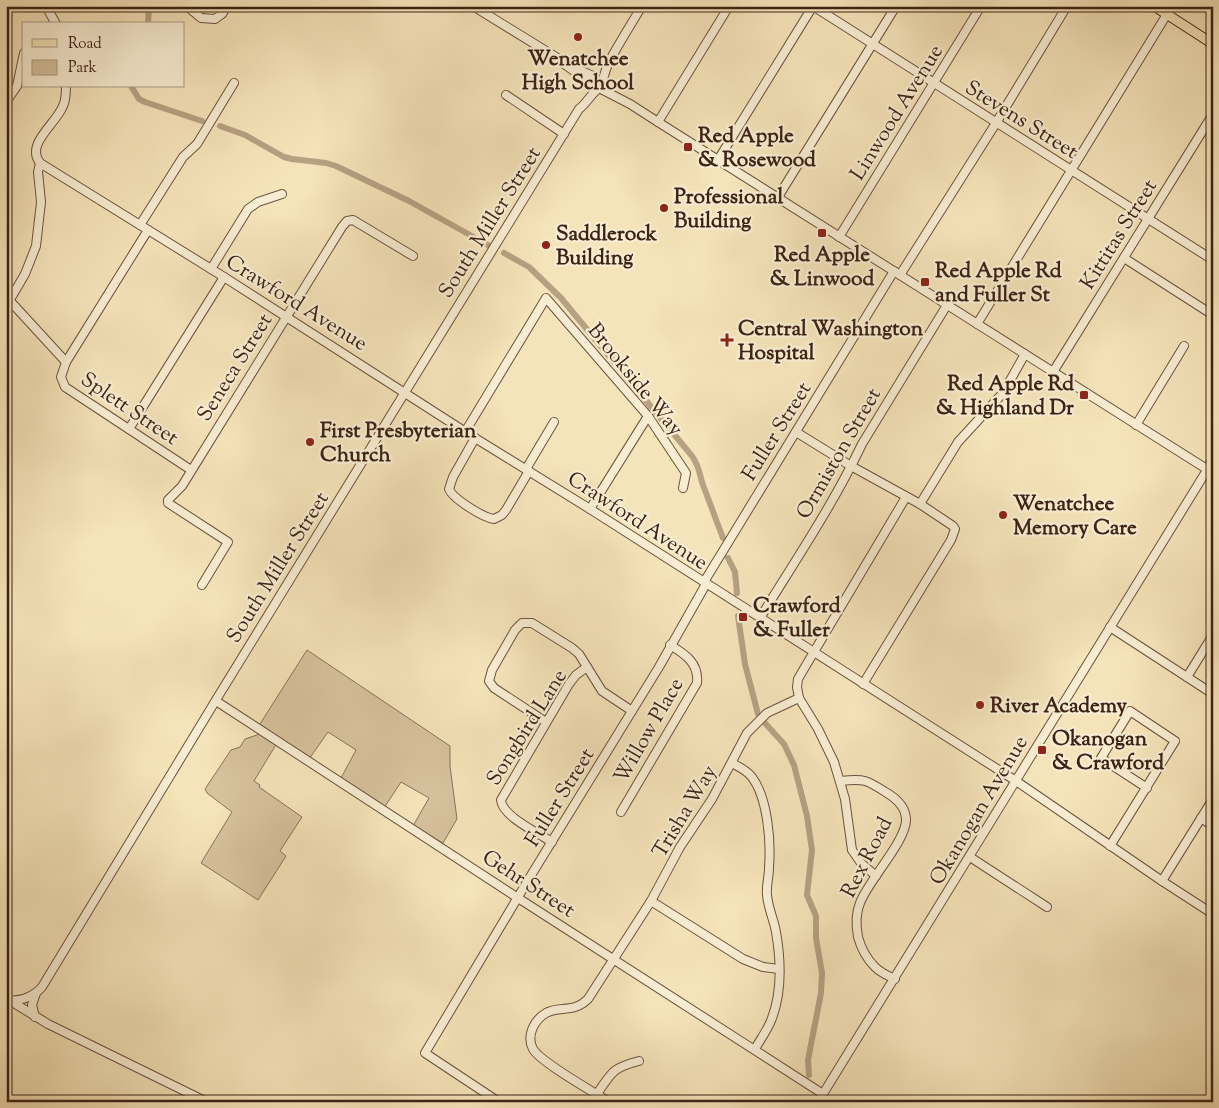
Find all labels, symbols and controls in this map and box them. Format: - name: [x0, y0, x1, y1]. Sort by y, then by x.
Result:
- legend: [22, 22, 185, 88]
- marker: Wenatchee High School: [572, 31, 584, 43]
- text: Road: [68, 34, 102, 55]
- street label: Linwood Avenue: [844, 39, 951, 187]
- place label: Wenatchee High School: [522, 45, 634, 99]
- text: Park: [68, 58, 97, 79]
- street label: Stevens Street: [958, 74, 1083, 168]
- place label: Red Apple & Rosewood: [698, 122, 816, 176]
- marker: Red Apple & Rosewood: [682, 141, 694, 153]
- street label: South Miller Street: [432, 142, 549, 304]
- street label: Kittitas Street: [1074, 174, 1166, 296]
- place label: Professional Building: [674, 183, 783, 237]
- marker: Professional Building: [658, 202, 670, 214]
- place label: Saddlerock Building: [556, 220, 658, 274]
- marker: Red Apple & Linwood: [816, 227, 828, 239]
- marker: Saddlerock Building: [540, 239, 552, 251]
- place label: Red Apple & Linwood: [770, 241, 874, 295]
- street label: Crawford Avenue: [219, 248, 373, 359]
- place label: Red Apple Rd and Fuller St: [935, 257, 1062, 311]
- marker: Red Apple Rd and Fuller St: [919, 276, 931, 288]
- street label: Seneca Street: [191, 308, 281, 428]
- place label: Central Washington Hospital: [738, 315, 924, 369]
- street label: Brookside Way: [580, 317, 690, 443]
- marker: Central Washington Hospital: [720, 333, 734, 347]
- street label: Splett Street: [74, 366, 184, 454]
- place label: Red Apple Rd & Highland Dr: [936, 370, 1074, 424]
- street label: Fuller Street: [735, 377, 820, 487]
- street label: Ormiston Street: [790, 383, 890, 525]
- marker: Red Apple Rd & Highland Dr: [1078, 389, 1090, 401]
- place label: First Presbyterian Church: [320, 417, 477, 471]
- marker: First Presbyterian Church: [304, 436, 316, 448]
- street label: Crawford Avenue: [561, 465, 713, 578]
- street label: South Miller Street: [220, 487, 337, 649]
- place label: Wenatchee Memory Care: [1013, 490, 1137, 544]
- marker: Wenatchee Memory Care: [997, 509, 1009, 521]
- place label: Crawford & Fuller: [753, 592, 841, 646]
- marker: Crawford & Fuller: [737, 611, 749, 623]
- street label: Songbird Lane: [480, 664, 575, 792]
- street label: Willow Place: [607, 673, 692, 789]
- place label: River Academy: [990, 692, 1128, 722]
- marker: River Academy: [974, 699, 986, 711]
- place label: Okanogan & Crawford: [1052, 725, 1164, 779]
- street label: Okanogan Avenue: [923, 731, 1036, 891]
- street label: Fuller Street: [518, 743, 603, 853]
- marker: Okanogan & Crawford: [1036, 744, 1048, 756]
- street label: Trisha Way: [646, 760, 725, 864]
- street label: Rex Road: [835, 812, 901, 904]
- street label: Gehr Street: [475, 843, 580, 926]

